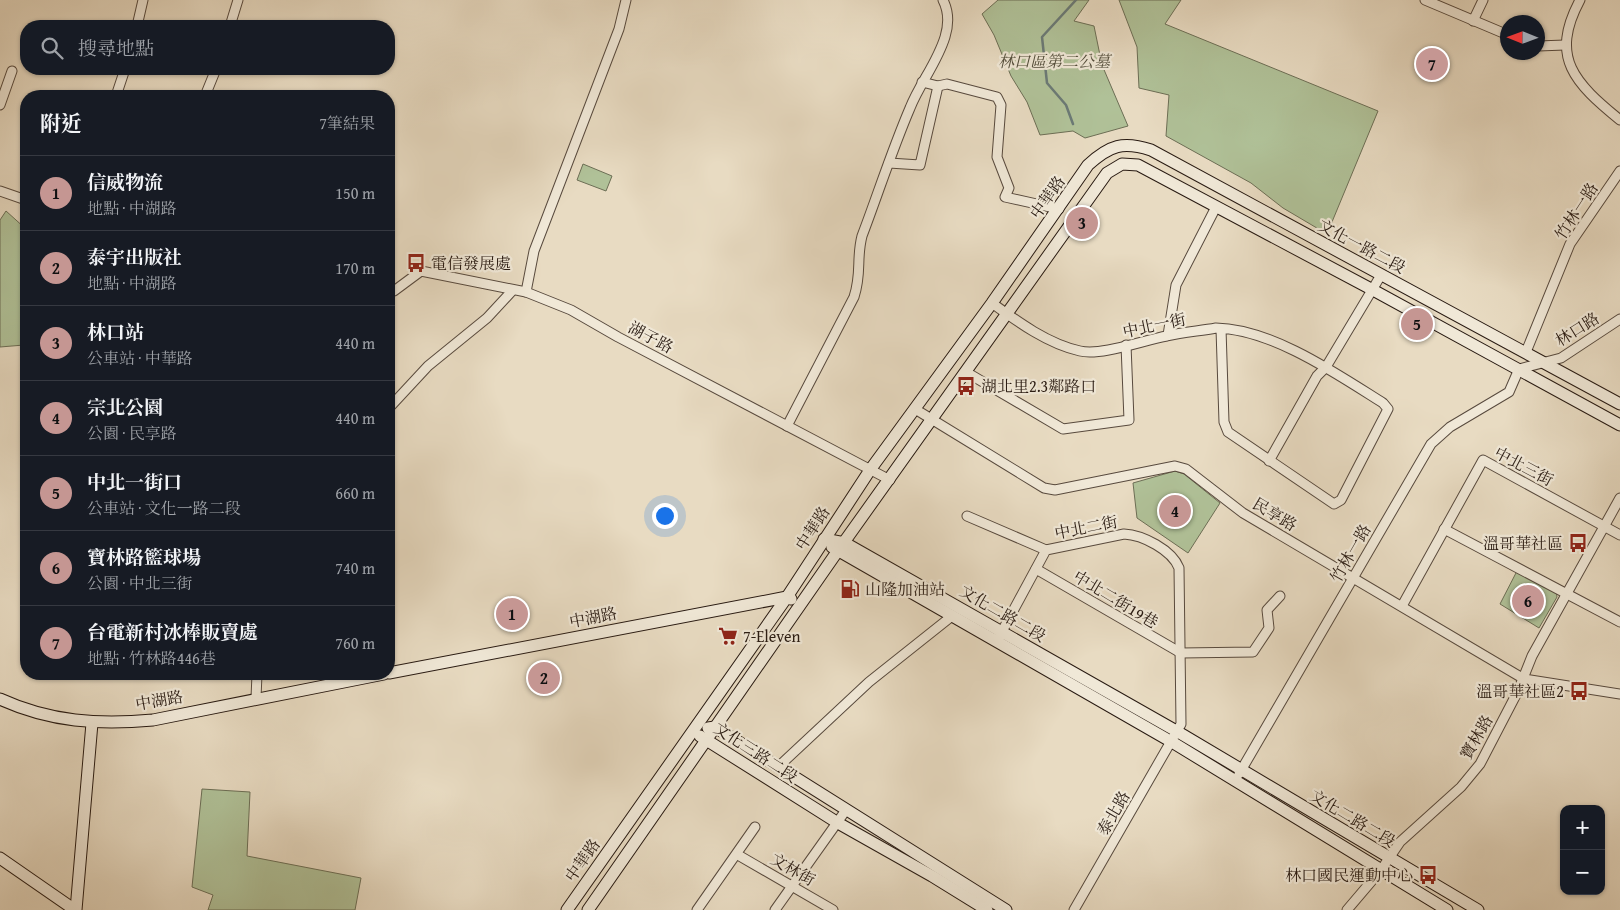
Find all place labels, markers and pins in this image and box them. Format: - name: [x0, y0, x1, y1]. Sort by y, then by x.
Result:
- pin: 7: [1416, 45, 1448, 83]
- pin: 3: [1066, 204, 1098, 242]
- place label: 電信發展處: [431, 251, 511, 275]
- bus stop icon: 電信發展處: [405, 252, 427, 274]
- pin: 5: [1401, 305, 1433, 343]
- place label: 湖北里2.3鄰路口: [981, 374, 1096, 398]
- bus stop icon: 湖北里2.3鄰路口: [955, 375, 977, 397]
- pin: 4: [1159, 492, 1191, 530]
- place label: 溫哥華社區: [1483, 531, 1563, 555]
- bus stop icon: 溫哥華社區: [1567, 532, 1589, 554]
- place label: 山隆加油站: [865, 577, 945, 601]
- fuel station icon: 山隆加油站: [839, 578, 861, 600]
- pin: 6: [1512, 582, 1544, 620]
- pin: 1: [496, 595, 528, 633]
- place label: 7-Eleven: [743, 624, 800, 648]
- supermarket icon: 7-Eleven: [717, 625, 739, 647]
- pin: 2: [528, 659, 560, 697]
- place label: 溫哥華社區2: [1476, 679, 1564, 703]
- bus stop icon: 溫哥華社區2: [1568, 680, 1590, 702]
- place label: 林口國民運動中心: [1285, 863, 1413, 887]
- bus stop icon: 林口國民運動中心: [1417, 864, 1439, 886]

